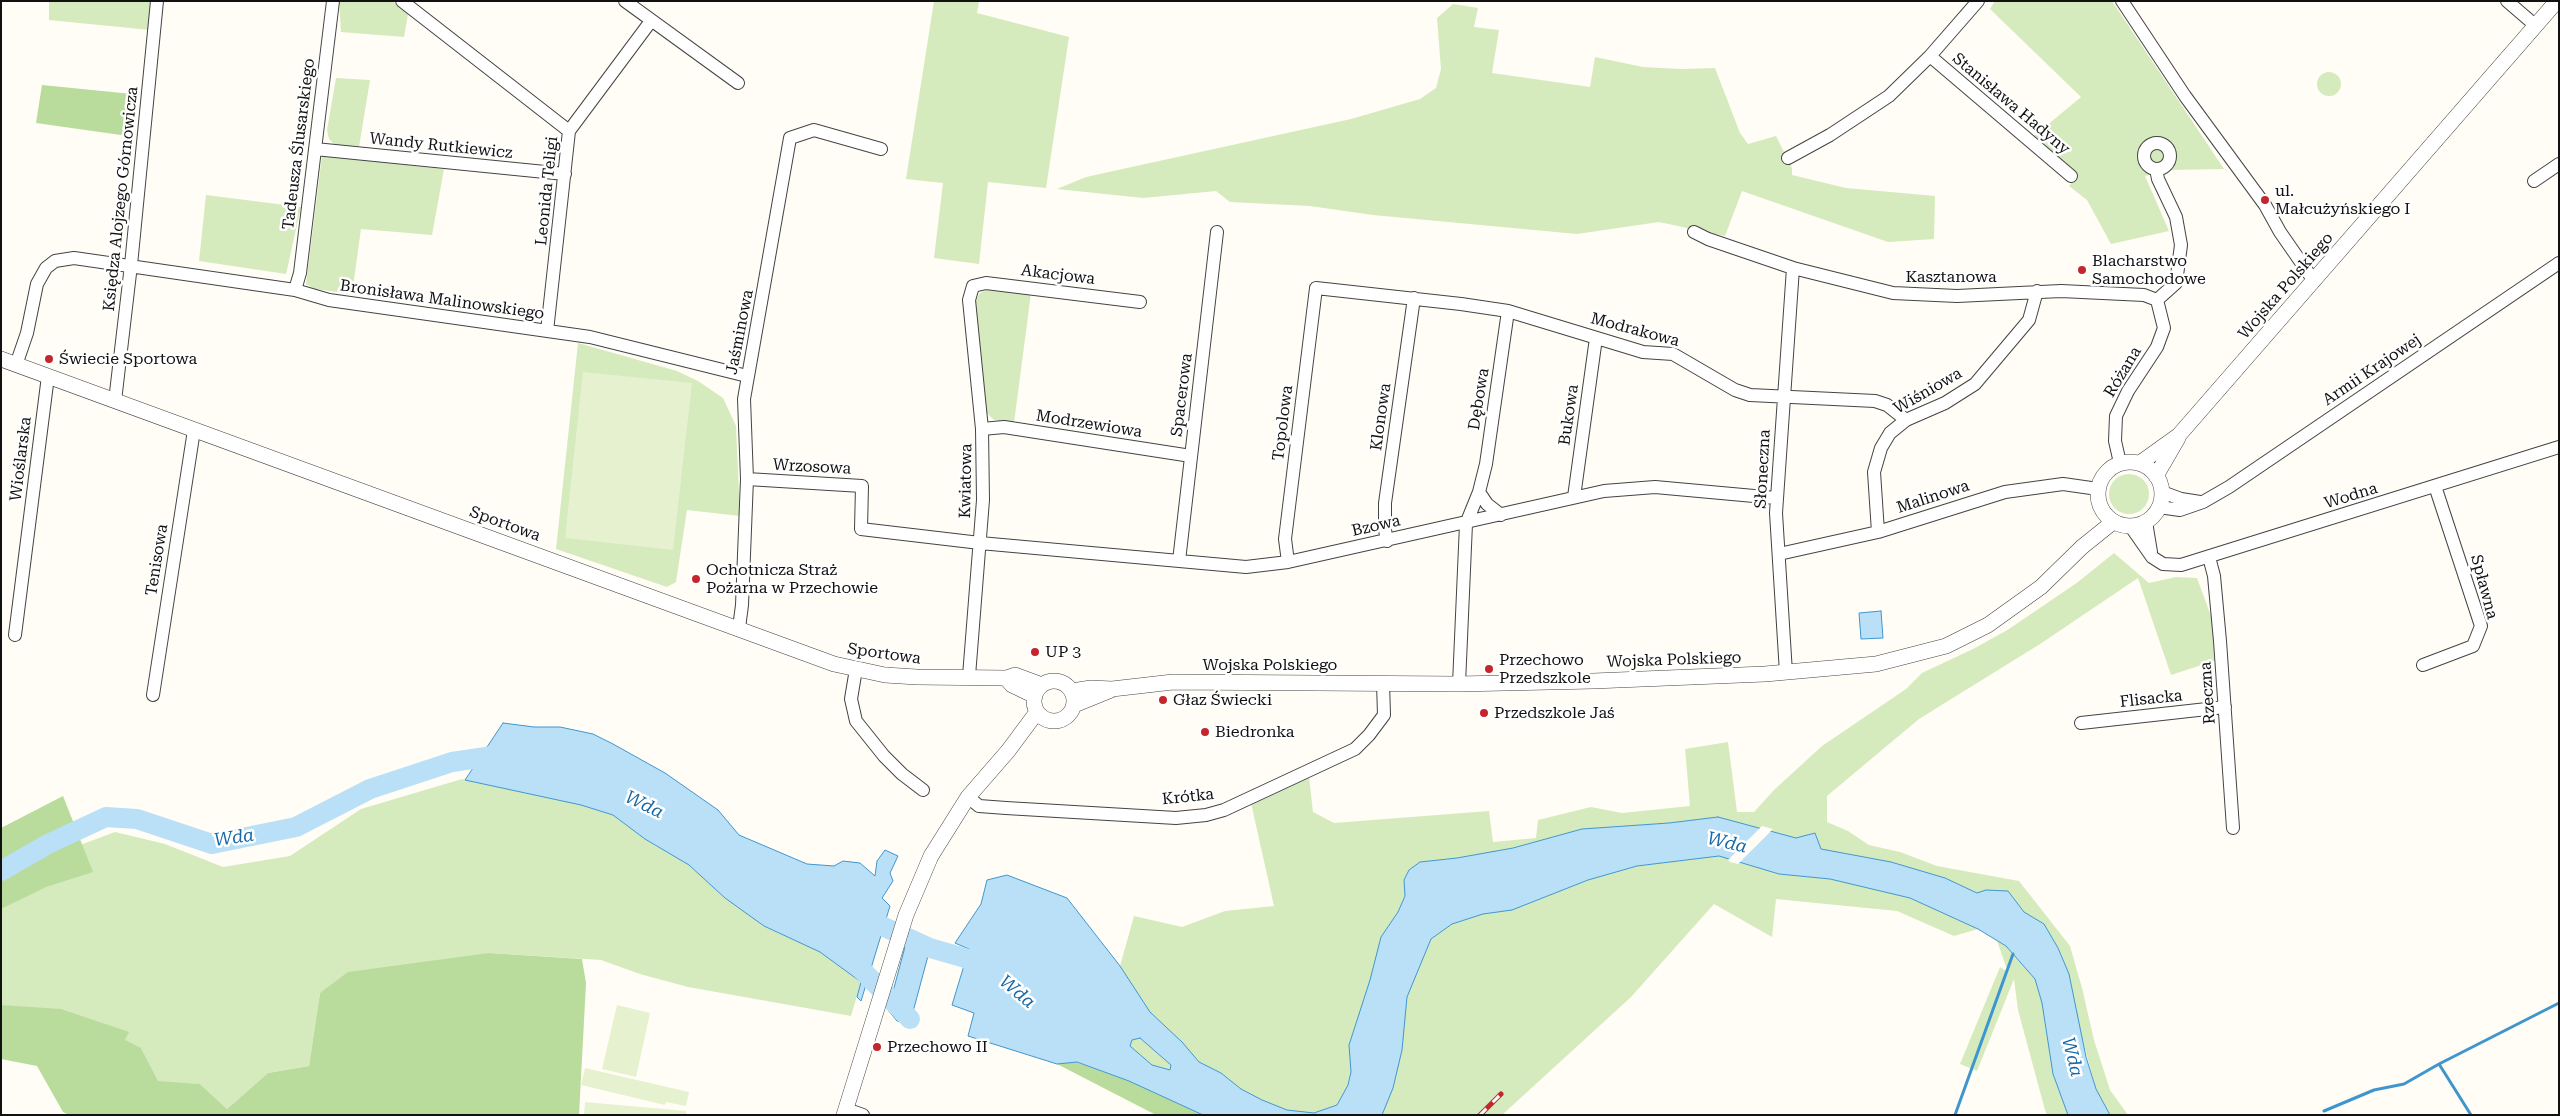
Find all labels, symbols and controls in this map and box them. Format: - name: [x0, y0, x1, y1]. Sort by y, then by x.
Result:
- street label: Stanisława Hadyny: [1948, 49, 2074, 159]
- street label: Tadeusza Ślusarskiego: [279, 57, 319, 231]
- street label: Księdza Alojzego Górnowicza: [100, 86, 142, 312]
- street label: Wandy Rutkiewicz: [369, 129, 513, 163]
- street label: Leonida Teligi: [532, 135, 562, 247]
- place label: ul. Małcużyńskiego I: [2275, 181, 2410, 219]
- marker: ul. Małcużyńskiego I: [2259, 194, 2271, 206]
- street label: Wojska Polskiego: [2235, 229, 2337, 343]
- place label: Blacharstwo Samochodowe: [2092, 251, 2206, 289]
- street label: Akacjowa: [1020, 261, 1096, 289]
- marker: Blacharstwo Samochodowe: [2076, 264, 2088, 276]
- street label: Kasztanowa: [1905, 267, 1997, 287]
- street label: Bronisława Malinowskiego: [339, 276, 545, 324]
- street label: Jaśminowa: [722, 288, 758, 376]
- street label: Modrakowa: [1589, 309, 1681, 351]
- street label: Armii Krajowej: [2319, 330, 2425, 410]
- street label: Różana: [2100, 343, 2146, 401]
- place label: Świecie Sportowa: [59, 349, 197, 369]
- street label: Spacerowa: [1167, 352, 1197, 438]
- marker: Świecie Sportowa: [43, 353, 55, 365]
- street label: Wiśniowa: [1890, 364, 1966, 418]
- street label: Dębowa: [1465, 367, 1493, 431]
- street label: Klonowa: [1367, 382, 1395, 452]
- street label: Bukowa: [1555, 383, 1583, 447]
- street label: Topolowa: [1269, 384, 1297, 462]
- street label: Modrzewiowa: [1034, 406, 1144, 442]
- street label: Wioślarska: [6, 416, 36, 502]
- street label: Słoneczna: [1751, 429, 1775, 509]
- street label: Kwiatowa: [956, 443, 976, 519]
- street label: Wrzosowa: [772, 455, 852, 479]
- street label: Malinowa: [1894, 476, 1972, 518]
- street label: Wodna: [2322, 479, 2380, 513]
- street label: Sportowa: [467, 502, 543, 546]
- street label: Bzowa: [1350, 511, 1402, 541]
- street label: Tenisowa: [142, 523, 172, 597]
- street label: Spławna: [2466, 553, 2502, 621]
- place label: Ochotnicza Straż Pożarna w Przechowie: [706, 560, 878, 598]
- marker: Ochotnicza Straż Pożarna w Przechowie: [690, 573, 702, 585]
- street label: Sportowa: [846, 639, 922, 669]
- place label: UP 3: [1045, 642, 1081, 662]
- marker: UP 3: [1029, 646, 1041, 658]
- street label: Wojska Polskiego: [1606, 648, 1742, 672]
- place label: Przechowo Przedszkole: [1499, 650, 1591, 688]
- street label: Wojska Polskiego: [1203, 655, 1337, 675]
- street label: Rzeczna: [2196, 661, 2220, 725]
- marker: Przechowo Przedszkole: [1483, 663, 1495, 675]
- street label: Flisacka: [2119, 686, 2183, 712]
- place label: Głaz Świecki: [1173, 690, 1272, 710]
- marker: Głaz Świecki: [1157, 694, 1169, 706]
- place label: Przedszkole Jaś: [1494, 703, 1615, 723]
- marker: Przedszkole Jaś: [1478, 707, 1490, 719]
- place label: Biedronka: [1215, 722, 1295, 742]
- marker: Biedronka: [1199, 726, 1211, 738]
- street label: Krótka: [1161, 785, 1215, 809]
- water label: Wda: [621, 787, 667, 823]
- water label: Wda: [213, 825, 255, 851]
- water label: Wda: [1705, 828, 1749, 858]
- water label: Wda: [995, 971, 1039, 1013]
- water label: Wda: [2057, 1035, 2087, 1079]
- place label: Przechowo II: [887, 1037, 988, 1057]
- marker: Przechowo II: [871, 1041, 883, 1053]

